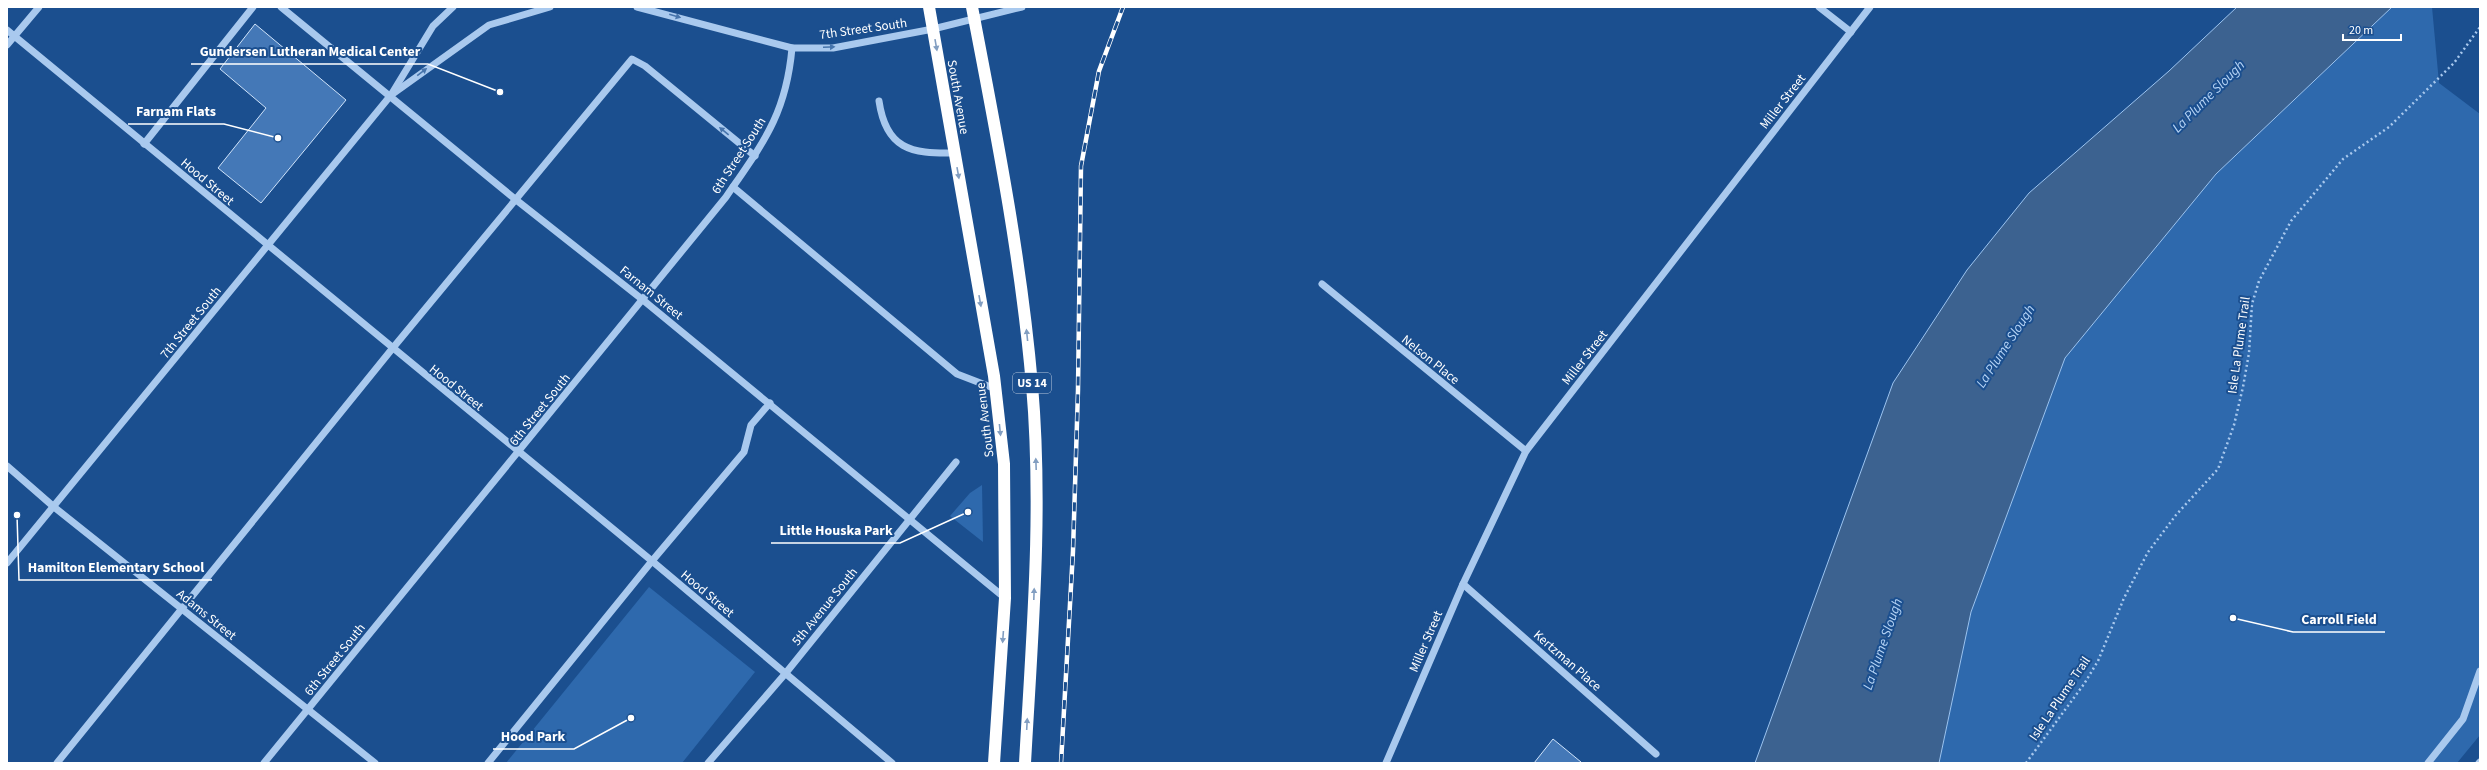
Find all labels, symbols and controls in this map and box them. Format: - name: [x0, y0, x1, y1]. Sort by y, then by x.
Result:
- one-way arrow: [670, 13, 682, 19]
- street label: 7th Street South: [818, 14, 908, 44]
- scale bar: [2343, 16, 2401, 42]
- text: 20 m: [2349, 22, 2373, 39]
- callout: Gundersen Lutheran Medical Center: [191, 38, 428, 64]
- one-way arrow: [933, 39, 939, 51]
- text: Gundersen Lutheran Medical Center: [200, 42, 421, 62]
- one-way arrow: [823, 44, 835, 51]
- water label: La Plume Slough: [2168, 56, 2250, 138]
- street label: South Avenue: [943, 59, 973, 136]
- one-way arrow: [417, 68, 427, 76]
- street label: Miller Street: [1756, 70, 1810, 133]
- callout: Farnam Flats: [128, 98, 224, 124]
- text: Farnam Flats: [136, 102, 216, 122]
- street label: 6th Street South: [707, 114, 770, 197]
- one-way arrow: [719, 127, 730, 136]
- street label: Hood Street: [177, 154, 238, 210]
- one-way arrow: [955, 167, 961, 180]
- street label: Farnam Street: [616, 262, 687, 324]
- street label: 7th Street South: [156, 283, 226, 363]
- one-way arrow: [978, 295, 984, 308]
- street label: Isle La Plume Trail: [2223, 295, 2255, 395]
- water label: La Plume Slough: [1971, 301, 2040, 392]
- street label: Miller Street: [1558, 326, 1612, 389]
- one-way arrow: [1024, 329, 1030, 341]
- street label: Nelson Place: [1398, 331, 1463, 389]
- street label: Hood Street: [425, 360, 488, 416]
- street label: 6th Street South: [505, 370, 575, 450]
- road number: US 14: [1013, 373, 1051, 393]
- street label: South Avenue: [971, 381, 999, 458]
- one-way arrow: [997, 424, 1003, 436]
- one-way arrow: [1032, 458, 1039, 470]
- callout: Little Houska Park: [771, 517, 900, 543]
- text: Little Houska Park: [779, 521, 893, 541]
- callout: Hamilton Elementary School: [19, 554, 212, 580]
- text: Hamilton Elementary School: [28, 558, 204, 578]
- street label: 5th Avenue South: [788, 564, 862, 649]
- street label: Hood Street: [677, 566, 738, 622]
- street label: Adams Street: [173, 585, 241, 645]
- one-way arrow: [1031, 587, 1037, 600]
- water label: La Plume Slough: [1858, 596, 1908, 693]
- callout: Carroll Field: [2293, 606, 2385, 632]
- street label: Miller Street: [1405, 607, 1447, 675]
- text: Carroll Field: [2301, 610, 2377, 630]
- street label: 6th Street South: [300, 620, 370, 700]
- street label: Kertzman Place: [1529, 626, 1605, 695]
- one-way arrow: [999, 631, 1006, 643]
- street label: Isle La Plume Trail: [2025, 653, 2095, 744]
- one-way arrow: [1023, 718, 1030, 730]
- callout: Hood Park: [493, 723, 574, 749]
- text: Hood Park: [501, 727, 565, 747]

